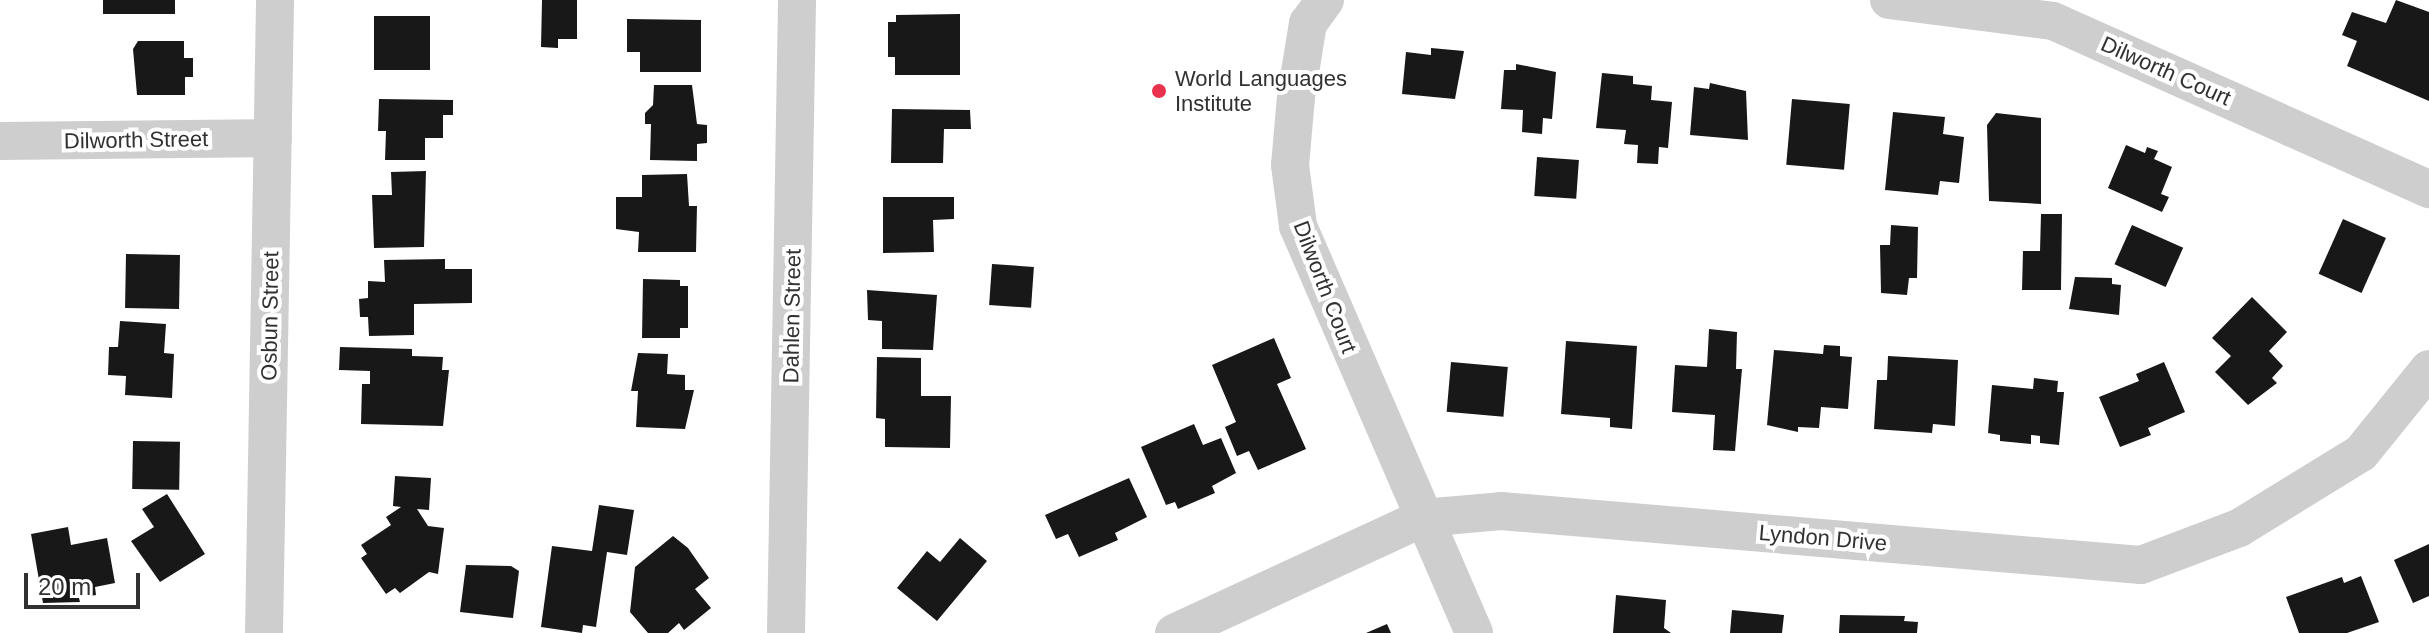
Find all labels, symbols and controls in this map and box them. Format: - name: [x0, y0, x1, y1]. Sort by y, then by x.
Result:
- street label: Dilworth Court: [2097, 31, 2235, 111]
- place label: World Languages Institute: [1175, 65, 1347, 116]
- marker: World Languages Institute: [1150, 82, 1168, 100]
- street label: Dilworth Street: [64, 126, 208, 154]
- street label: Dilworth Court: [1288, 217, 1362, 357]
- street label: Dahlen Street: [778, 249, 806, 383]
- street label: Osbun Street: [256, 251, 284, 381]
- street label: Lyndon Drive: [1758, 519, 1888, 557]
- scale bar: [28, 557, 144, 607]
- text: 20 m: [38, 573, 91, 600]

